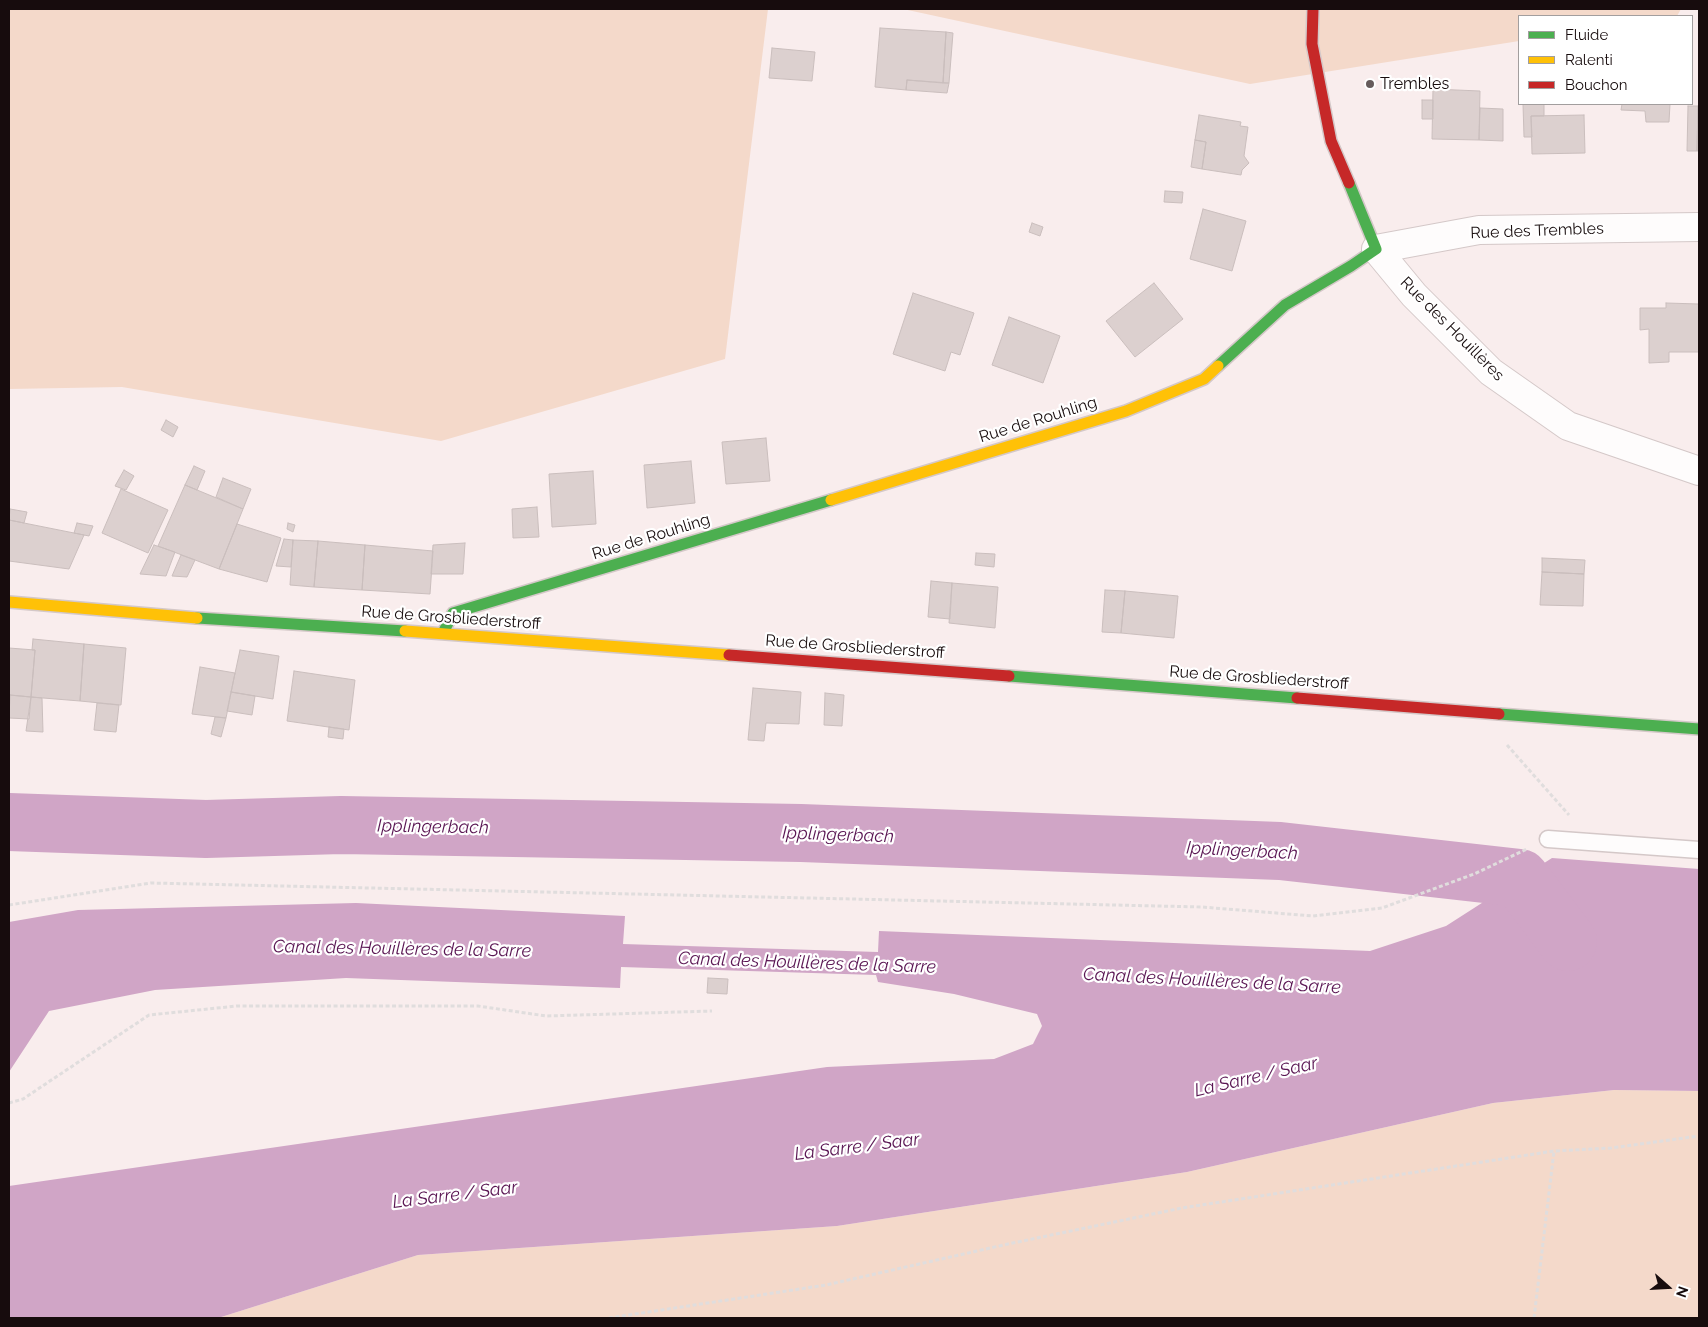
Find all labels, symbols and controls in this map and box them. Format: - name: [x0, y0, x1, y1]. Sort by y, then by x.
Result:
- legend: [1518, 15, 1693, 105]
- text: Fluide: [1565, 26, 1608, 44]
- text: Ralenti: [1565, 51, 1613, 69]
- place label: Trembles: [1380, 74, 1449, 94]
- text: Bouchon: [1565, 76, 1627, 94]
- marker: Trembles: [1364, 78, 1376, 90]
- street label: Rue des Trembles: [1470, 219, 1604, 243]
- street label: Rue des Houillères: [1396, 273, 1508, 385]
- street label: Rue de Rouhling: [977, 393, 1099, 447]
- street label: Rue de Rouhling: [590, 510, 712, 564]
- street label: Rue de Grosbliederstroff: [361, 602, 541, 634]
- street label: Rue de Grosbliederstroff: [765, 631, 945, 663]
- street label: Rue de Grosbliederstroff: [1169, 662, 1349, 694]
- water label: Ipplingerbach: [377, 815, 489, 839]
- water label: Ipplingerbach: [782, 822, 894, 848]
- water label: Ipplingerbach: [1186, 837, 1298, 865]
- water label: Canal des Houillères de la Sarre: [273, 936, 531, 962]
- water label: Canal des Houillères de la Sarre: [678, 948, 936, 978]
- water label: Canal des Houillères de la Sarre: [1082, 963, 1342, 999]
- water label: La Sarre / Saar: [1192, 1052, 1320, 1102]
- water label: La Sarre / Saar: [793, 1129, 921, 1165]
- water label: La Sarre / Saar: [391, 1177, 519, 1213]
- north arrow: [1643, 1262, 1693, 1312]
- text: N: [1673, 1284, 1691, 1300]

